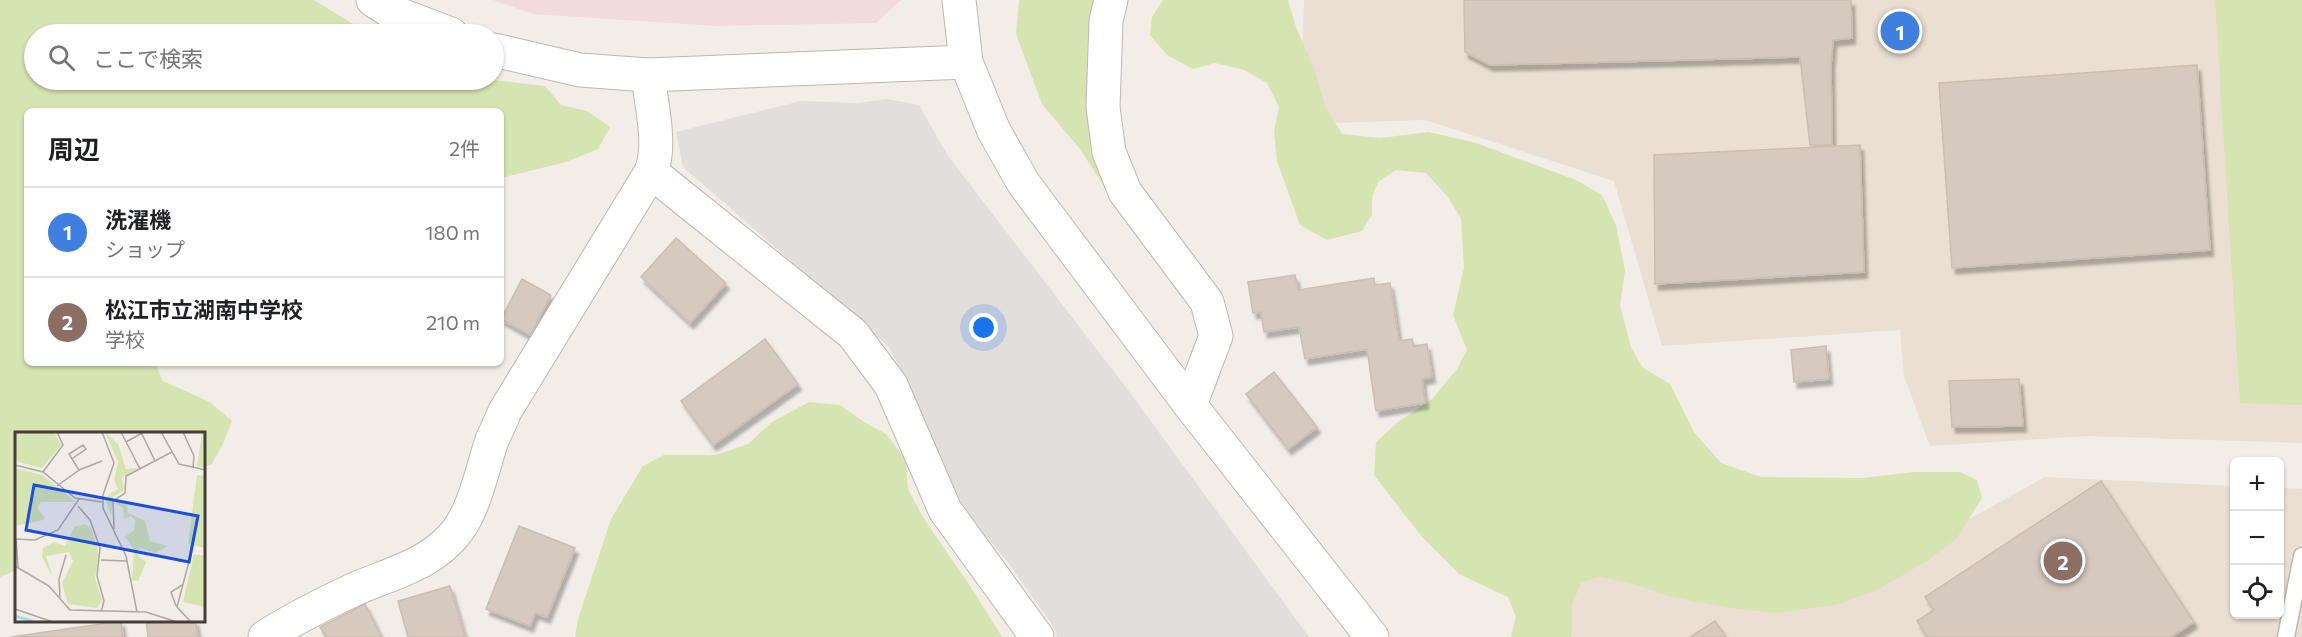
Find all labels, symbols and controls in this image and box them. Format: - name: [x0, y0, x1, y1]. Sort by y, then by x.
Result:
- pin: 1: [1880, 9, 1920, 54]
- search box: [24, 24, 504, 90]
- icon: search: [45, 41, 78, 74]
- text: ここで検索: [93, 45, 203, 72]
- text: 周辺: [48, 133, 100, 164]
- text: 2件: [449, 136, 480, 160]
- text: 洗濯機: [105, 206, 171, 233]
- text: 1: [63, 220, 72, 244]
- text: 180 m: [425, 220, 480, 244]
- text: ショップ: [105, 237, 185, 261]
- text: 松江市立湖南中学校: [105, 296, 303, 323]
- text: 2: [62, 310, 73, 334]
- text: 210 m: [426, 310, 480, 334]
- your location: [969, 313, 998, 342]
- text: 学校: [105, 327, 145, 351]
- inset map: [15, 432, 206, 622]
- map controls: [2230, 457, 2284, 619]
- button: +: [2230, 457, 2284, 511]
- button: −: [2230, 511, 2284, 565]
- pin: 2: [2044, 538, 2082, 584]
- button: locate: [2230, 565, 2284, 619]

